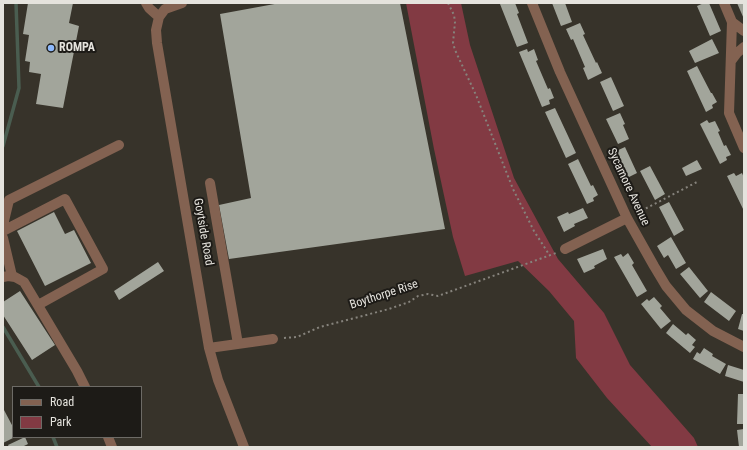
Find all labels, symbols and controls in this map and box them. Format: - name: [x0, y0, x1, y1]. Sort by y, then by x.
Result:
- place label: ROMPA: [59, 41, 95, 55]
- marker: ROMPA: [46, 43, 56, 53]
- street label: Sycamore Avenue: [604, 146, 652, 228]
- street label: Goytside Road: [190, 197, 216, 267]
- street label: Boythorpe Rise: [348, 277, 420, 313]
- legend: [12, 386, 142, 438]
- text: Road: [50, 395, 74, 409]
- text: Park: [50, 415, 71, 429]

